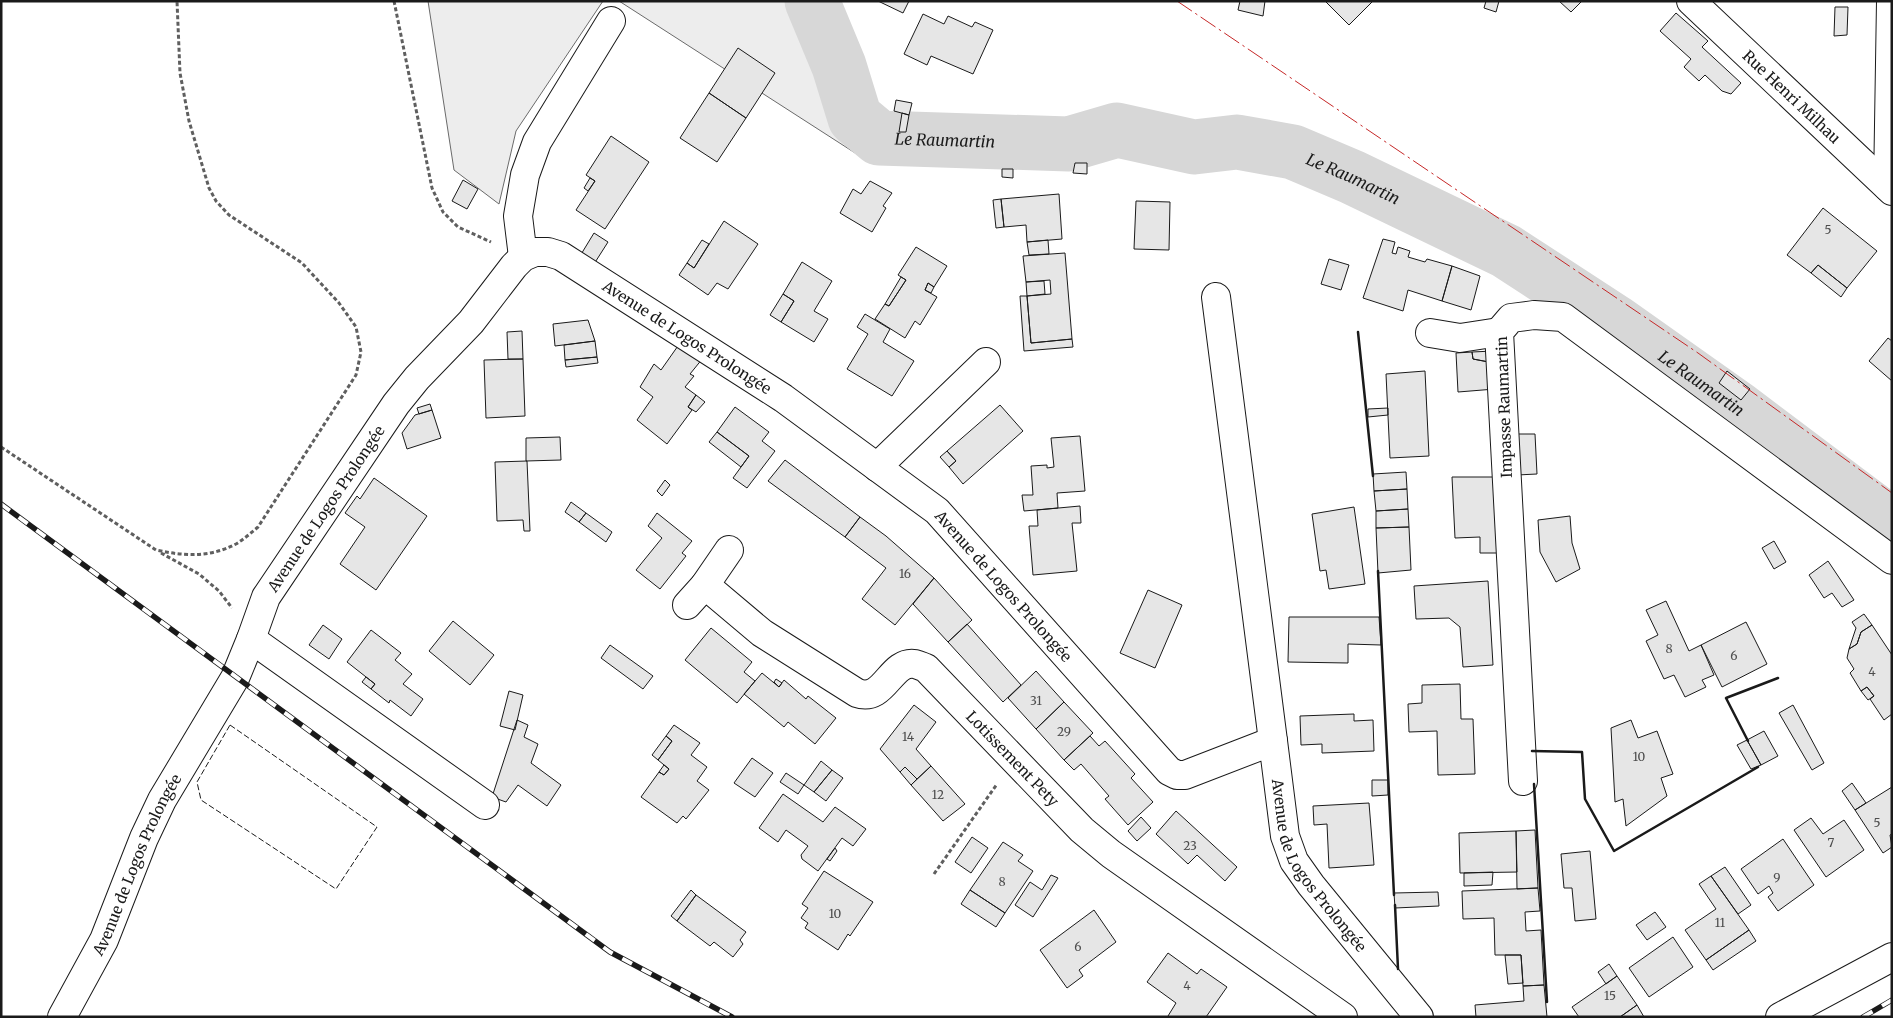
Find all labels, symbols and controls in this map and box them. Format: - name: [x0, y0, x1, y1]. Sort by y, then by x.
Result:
- street label: Rue Henri Milhau: [1739, 46, 1845, 147]
- water label: Le Raumartin: [894, 129, 995, 152]
- water label: Le Raumartin: [1303, 149, 1403, 209]
- house number: 5: [1824, 222, 1832, 237]
- street label: Avenue de Logos Prolongée: [599, 275, 775, 398]
- street label: Impasse Raumartin: [1492, 336, 1516, 478]
- water label: Le Raumartin: [1655, 346, 1748, 420]
- street label: Avenue de Logos Prolongée: [262, 422, 388, 596]
- street label: Avenue de Logos Prolongée: [931, 506, 1076, 666]
- house number: 16: [899, 566, 911, 581]
- house number: 8: [1665, 641, 1673, 656]
- house number: 6: [1730, 648, 1738, 663]
- house number: 4: [1868, 664, 1876, 679]
- house number: 31: [1030, 693, 1042, 708]
- street label: Lotissement Pety: [963, 706, 1063, 810]
- house number: 29: [1057, 724, 1071, 739]
- house number: 14: [902, 729, 915, 744]
- house number: 10: [1633, 749, 1646, 764]
- street label: Avenue de Logos Prolongée: [88, 770, 185, 959]
- street label: Avenue de Logos Prolongée: [1268, 777, 1371, 955]
- house number: 12: [932, 787, 944, 802]
- house number: 5: [1873, 815, 1881, 830]
- house number: 7: [1828, 835, 1835, 850]
- house number: 23: [1183, 838, 1197, 853]
- house number: 9: [1773, 870, 1781, 885]
- house number: 8: [998, 874, 1006, 889]
- house number: 10: [829, 906, 842, 921]
- house number: 11: [1715, 915, 1726, 930]
- house number: 6: [1074, 939, 1082, 954]
- house number: 4: [1183, 978, 1191, 993]
- house number: 15: [1604, 988, 1616, 1003]

